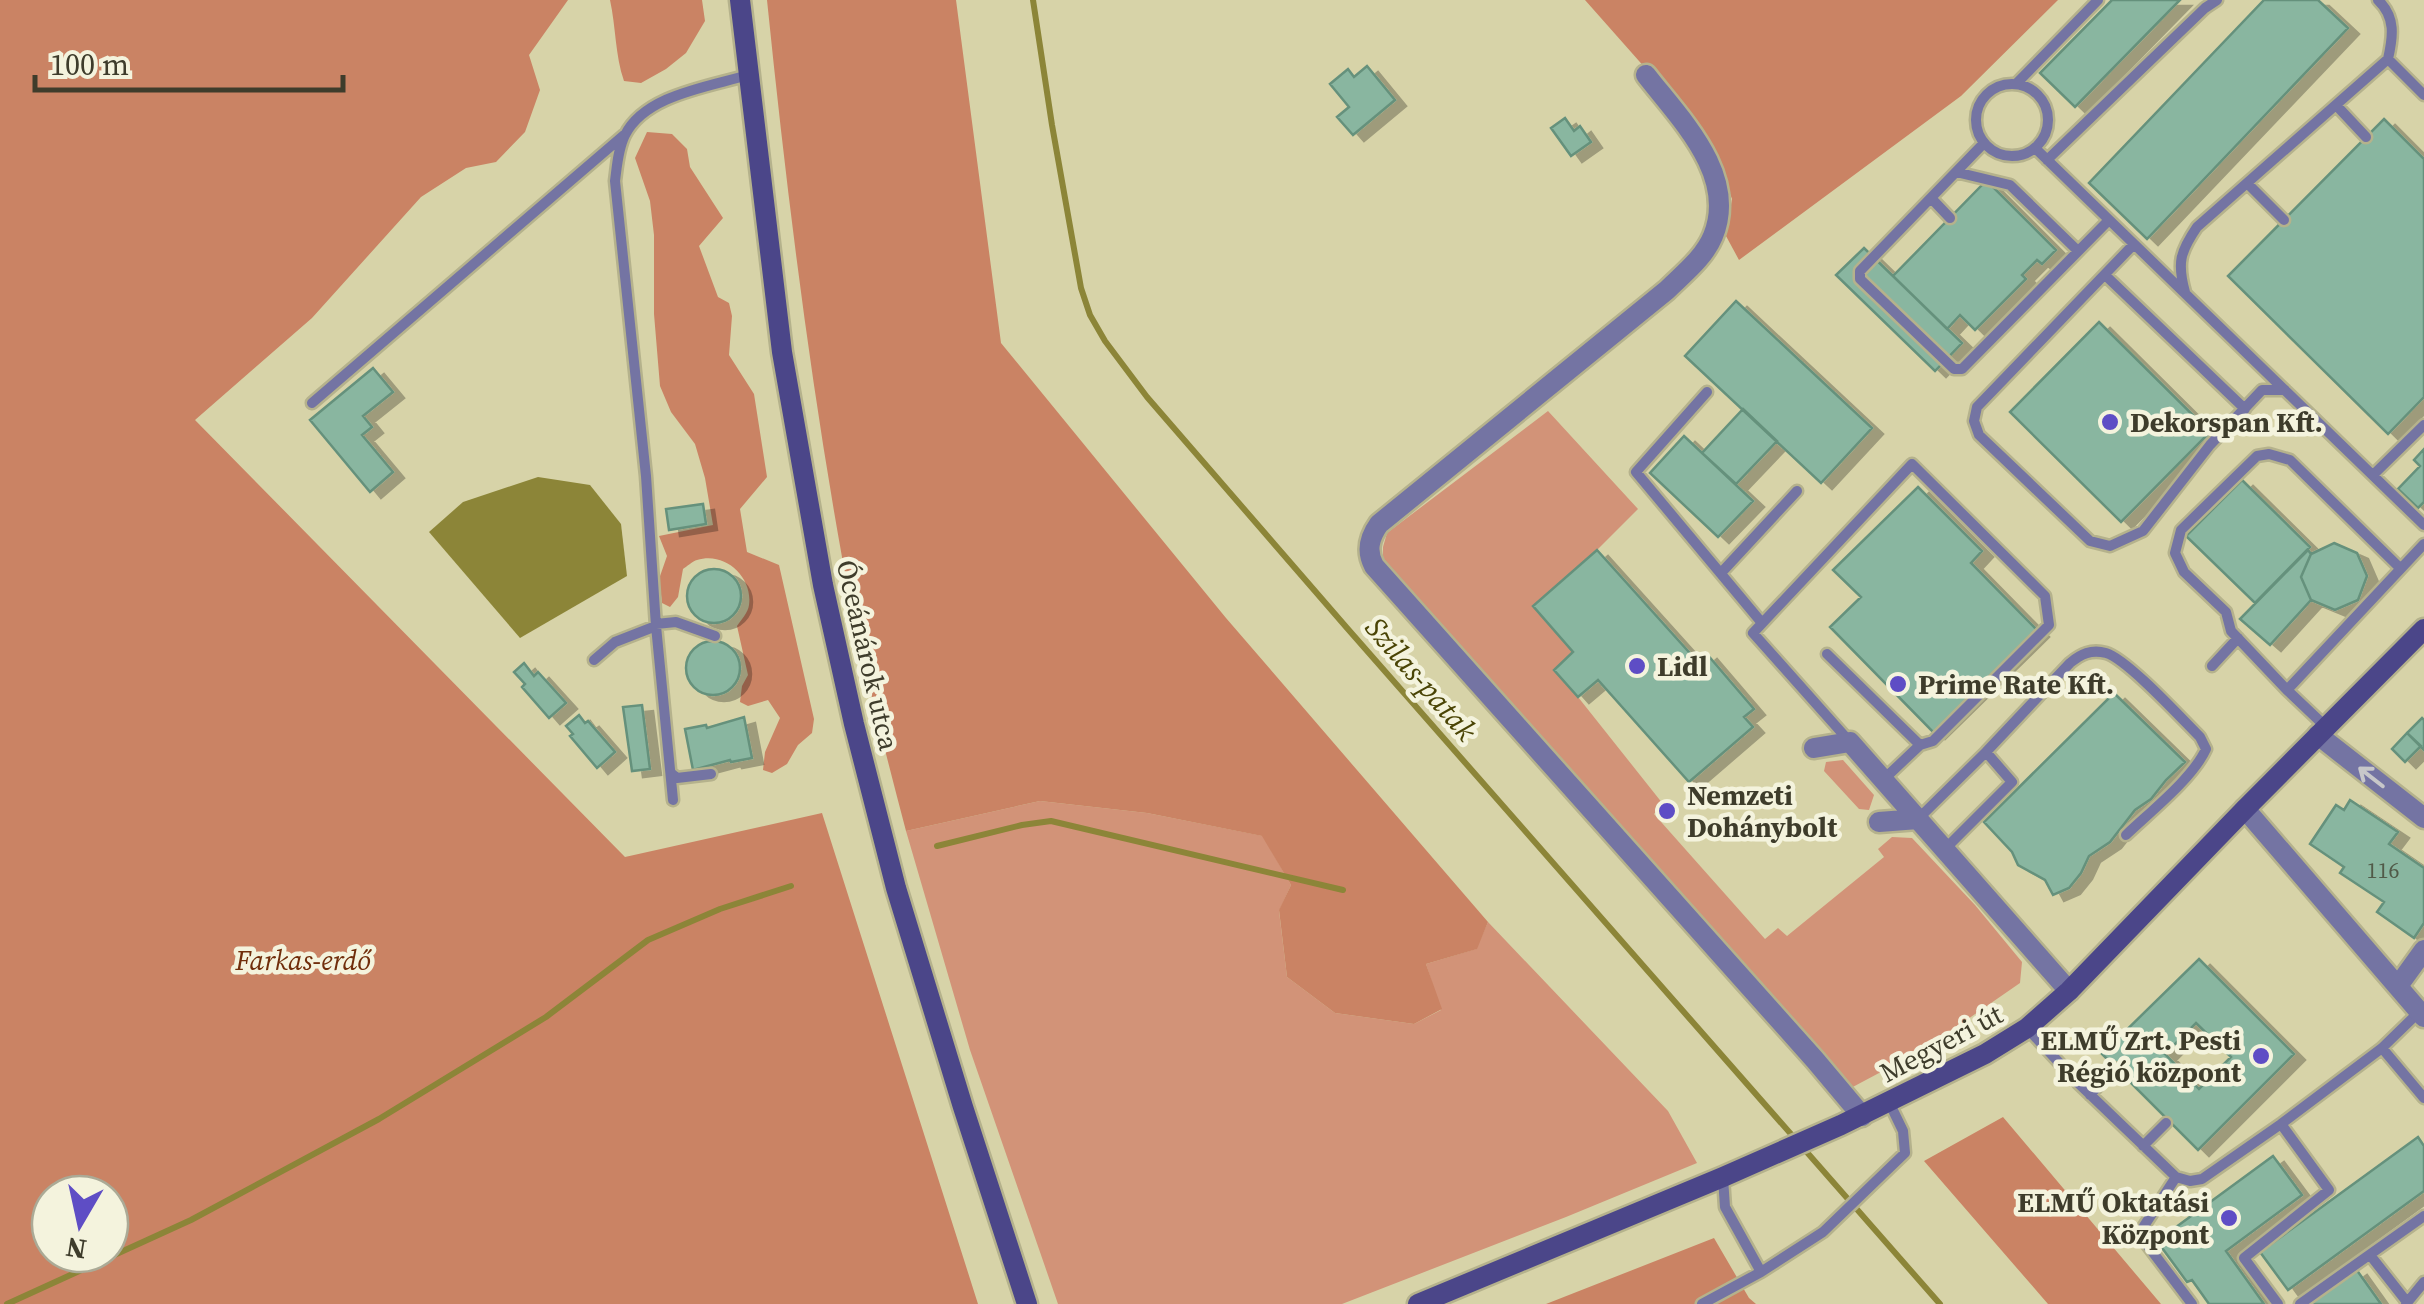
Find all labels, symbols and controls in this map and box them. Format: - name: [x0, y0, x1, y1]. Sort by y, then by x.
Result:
- scale bar: [35, 30, 342, 92]
- text: 100 m: [50, 44, 129, 85]
- place label: Dekorspan Kft.: [2130, 403, 2323, 441]
- marker: Dekorspan Kft.: [2099, 411, 2121, 433]
- street label: Óceánárok utca: [828, 556, 909, 755]
- water label: Szilas-patak: [1356, 608, 1487, 750]
- place label: Lidl: [1657, 647, 1708, 685]
- marker: Lidl: [1626, 655, 1648, 677]
- place label: Prime Rate Kft.: [1918, 665, 2114, 703]
- marker: Prime Rate Kft.: [1887, 673, 1909, 695]
- one-way arrow: [2358, 767, 2385, 788]
- place label: Nemzeti Dohánybolt: [1687, 776, 1838, 846]
- marker: Nemzeti Dohánybolt: [1656, 800, 1678, 822]
- house number: 116: [2366, 855, 2400, 885]
- park label: Farkas-erdő: [234, 941, 372, 979]
- street label: Megyeri út: [1873, 994, 2010, 1091]
- place label: ELMŰ Zrt. Pesti Régió központ: [2041, 1021, 2242, 1091]
- marker: ELMŰ Zrt. Pesti Régió központ: [2250, 1045, 2272, 1067]
- north arrow: [30, 1174, 130, 1274]
- place label: ELMŰ Oktatási Központ: [2017, 1183, 2210, 1253]
- marker: ELMŰ Oktatási Központ: [2218, 1207, 2240, 1229]
- text: N: [63, 1228, 89, 1269]

